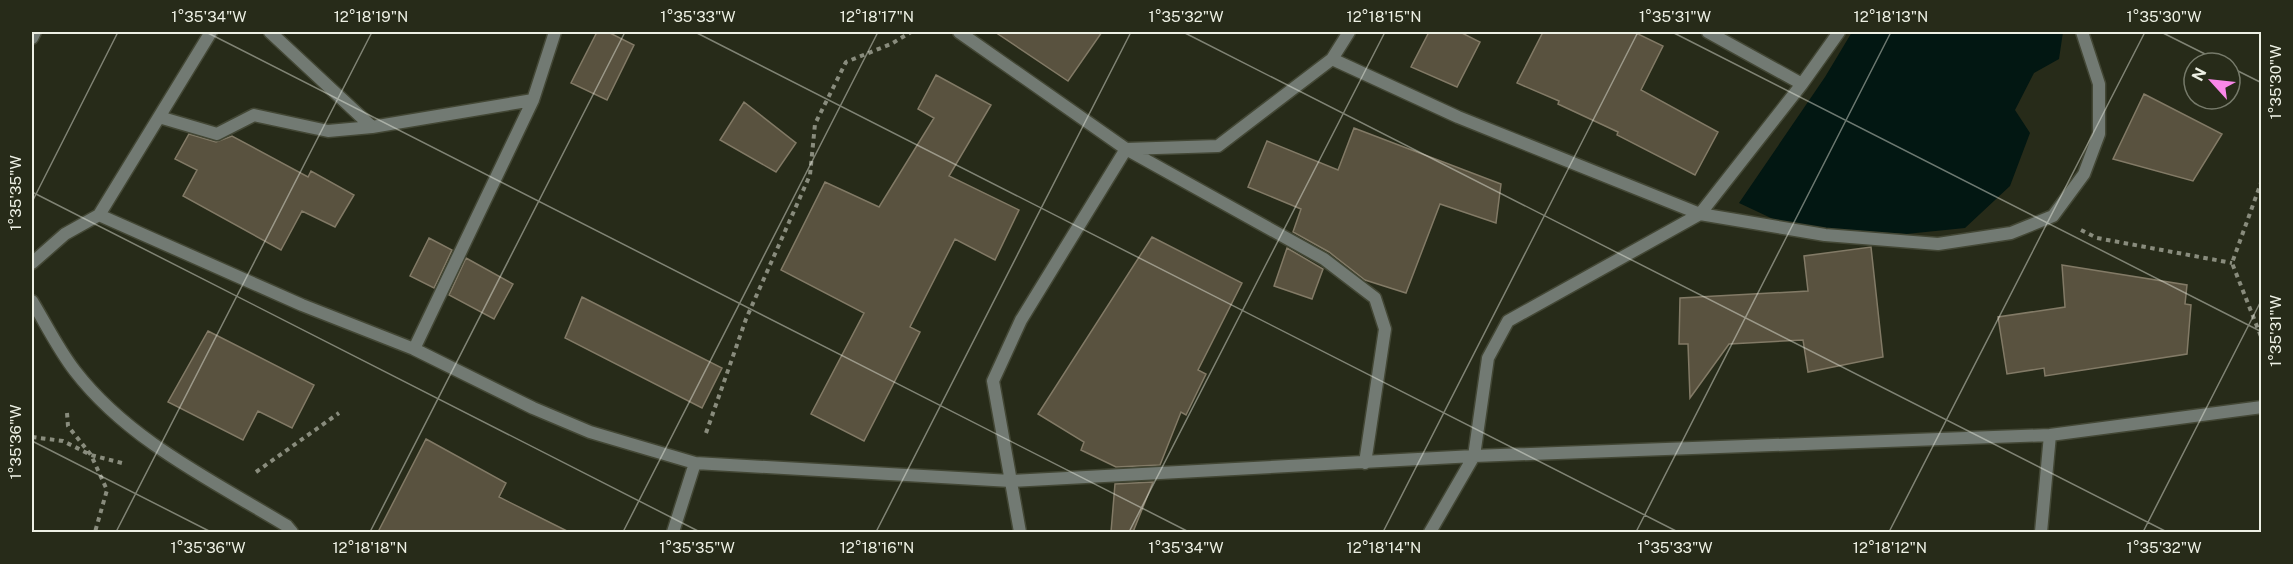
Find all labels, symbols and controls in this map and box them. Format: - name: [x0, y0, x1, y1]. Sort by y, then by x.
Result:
- text: 1°35'34"W: [171, 8, 247, 25]
- text: 12°18'19"N: [334, 8, 408, 25]
- text: 1°35'33"W: [660, 8, 736, 25]
- text: 12°18'17"N: [840, 8, 914, 25]
- text: 1°35'32"W: [1149, 8, 1223, 25]
- text: 12°18'15"N: [1347, 8, 1421, 25]
- text: 1°35'31"W: [1639, 8, 1711, 25]
- text: 12°18'13"N: [1854, 8, 1928, 25]
- text: 1°35'30"W: [2126, 8, 2202, 25]
- text: 1°35'30"W: [2267, 44, 2284, 120]
- north arrow: [2182, 51, 2242, 111]
- text: N: [2188, 65, 2210, 84]
- text: 1°35'35"W: [7, 155, 24, 231]
- text: 1°35'31"W: [2267, 295, 2284, 367]
- text: 1°35'36"W: [7, 404, 24, 480]
- text: 1°35'36"W: [170, 539, 246, 556]
- text: 12°18'18"N: [332, 539, 408, 556]
- text: 1°35'35"W: [659, 539, 735, 556]
- text: 12°18'16"N: [840, 539, 914, 556]
- text: 1°35'34"W: [1148, 539, 1224, 556]
- text: 12°18'14"N: [1347, 539, 1421, 556]
- text: 1°35'33"W: [1637, 539, 1713, 556]
- text: 12°18'12"N: [1853, 539, 1927, 556]
- text: 1°35'32"W: [2127, 539, 2201, 556]

